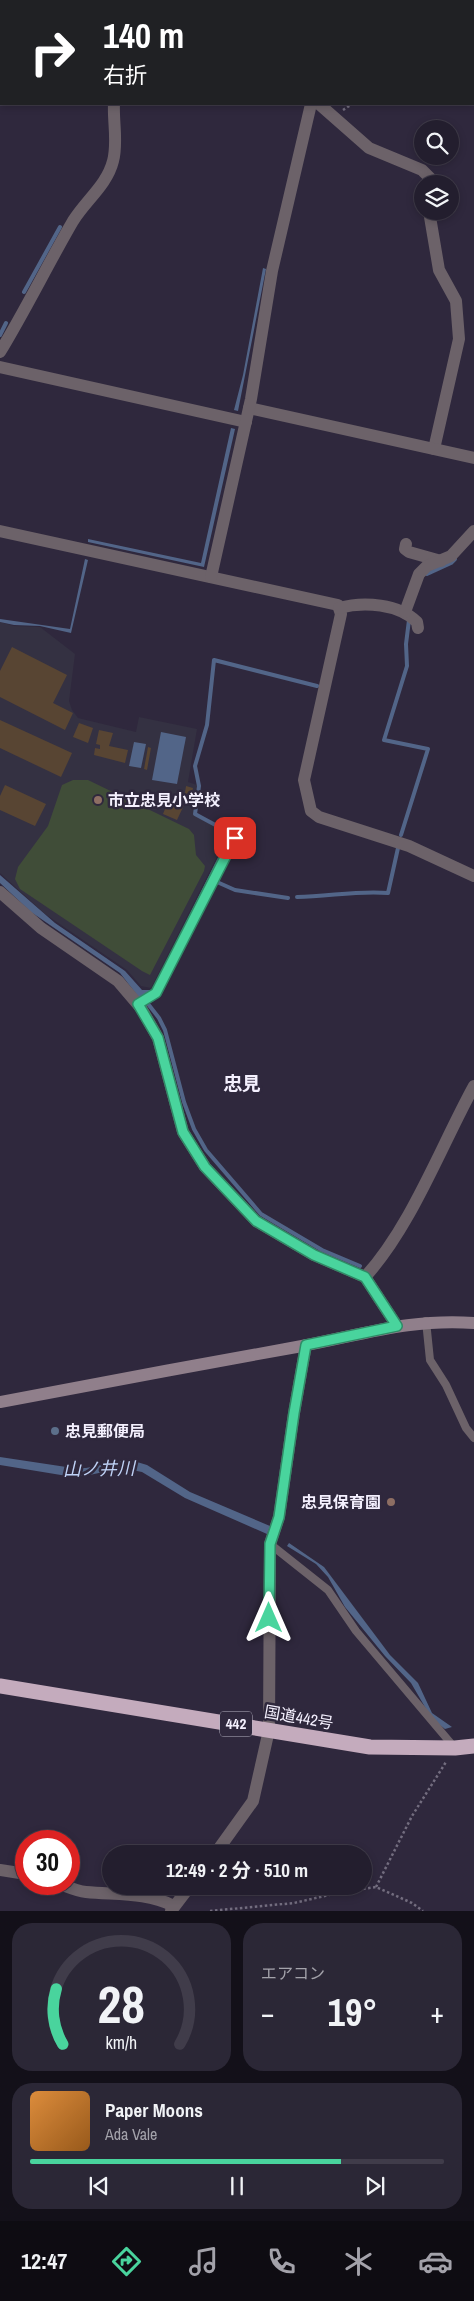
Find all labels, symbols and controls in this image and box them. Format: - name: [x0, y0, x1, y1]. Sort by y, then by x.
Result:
- text: 140 m: [103, 12, 184, 59]
- icon: right: [20, 20, 85, 85]
- text: 右折: [103, 60, 147, 90]
- map controls: [414, 120, 459, 220]
- button: search: [414, 120, 459, 165]
- button: layers: [414, 175, 459, 220]
- place label: 市立忠見小学校: [108, 789, 220, 811]
- marker: 市立忠見小学校: [92, 794, 104, 806]
- pin: [214, 817, 256, 859]
- icon: arrive: [221, 824, 249, 852]
- district label: 忠見: [223, 1070, 261, 1096]
- place label: 忠見郵便局: [65, 1420, 145, 1442]
- marker: 忠見郵便局: [49, 1425, 61, 1437]
- water label: 山ノ井川: [63, 1455, 137, 1482]
- place label: 忠見保育園: [301, 1491, 381, 1513]
- marker: 忠見保育園: [385, 1496, 397, 1508]
- position arrow: [242, 1591, 294, 1643]
- street label: 国道442号: [263, 1700, 335, 1734]
- road number: 442: [220, 1712, 252, 1736]
- speed limit sign: 30: [15, 1830, 80, 1895]
- text: 12:49 · 2 分 · 510 m: [166, 1857, 308, 1883]
- text: エアコン: [261, 1962, 325, 1984]
- text: 28: [98, 1969, 145, 2039]
- text: 19°: [328, 1987, 377, 2038]
- text: −: [261, 1994, 274, 2032]
- text: +: [431, 1994, 444, 2032]
- text: km/h: [106, 2031, 137, 2055]
- text: Paper Moons: [105, 2097, 203, 2123]
- text: Ada Vale: [105, 2123, 157, 2145]
- icon: previous: [85, 2172, 113, 2200]
- icon: pause: [223, 2172, 251, 2200]
- icon: next: [361, 2172, 389, 2200]
- icon: directions: [109, 2244, 144, 2279]
- icon: music: [186, 2244, 221, 2279]
- icon: phone: [264, 2244, 299, 2279]
- icon: climate: [341, 2244, 376, 2279]
- icon: car: [418, 2244, 453, 2279]
- text: 12:47: [21, 2246, 67, 2276]

